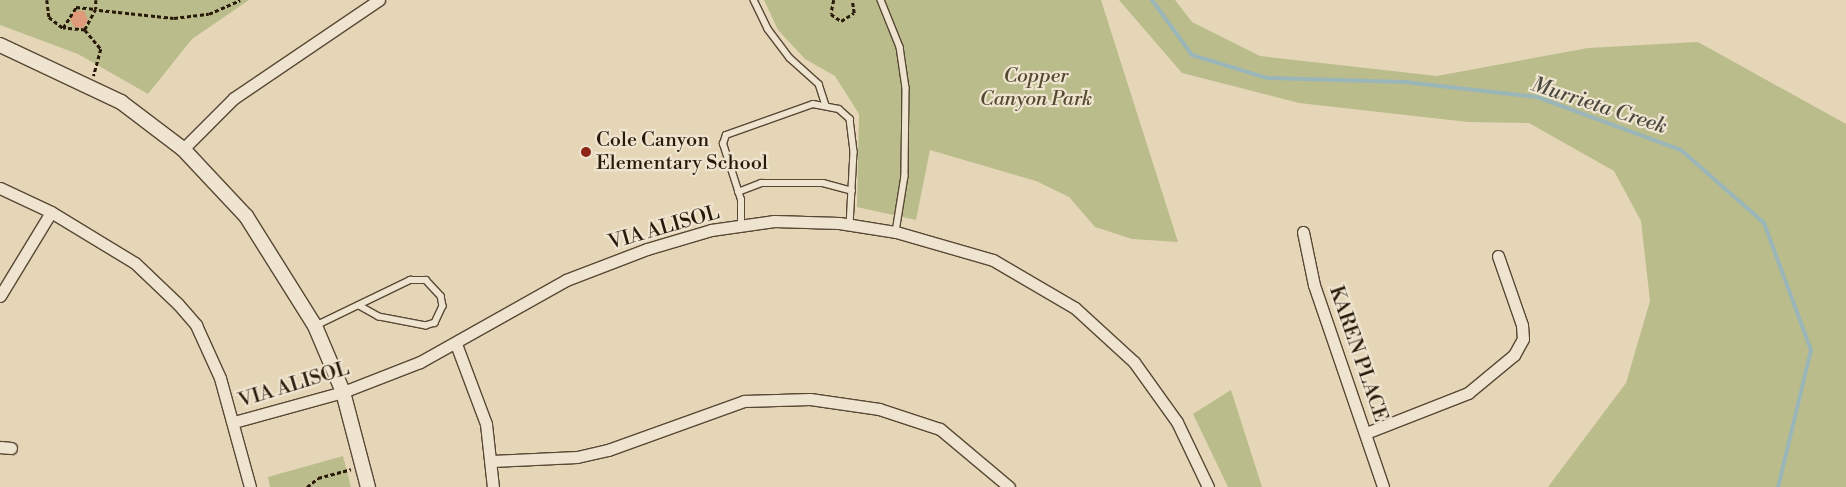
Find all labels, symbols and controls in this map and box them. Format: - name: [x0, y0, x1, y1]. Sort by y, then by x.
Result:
- park label: Copper Canyon Park: [980, 64, 1092, 111]
- water label: Murrieta Creek: [1528, 72, 1670, 140]
- place label: Cole Canyon Elementary School: [596, 128, 768, 175]
- marker: Cole Canyon Elementary School: [580, 146, 592, 158]
- street label: VIA ALISOL: [606, 201, 722, 255]
- street label: KAREN PLACE: [1324, 283, 1392, 425]
- street label: VIA ALISOL: [236, 357, 352, 413]

